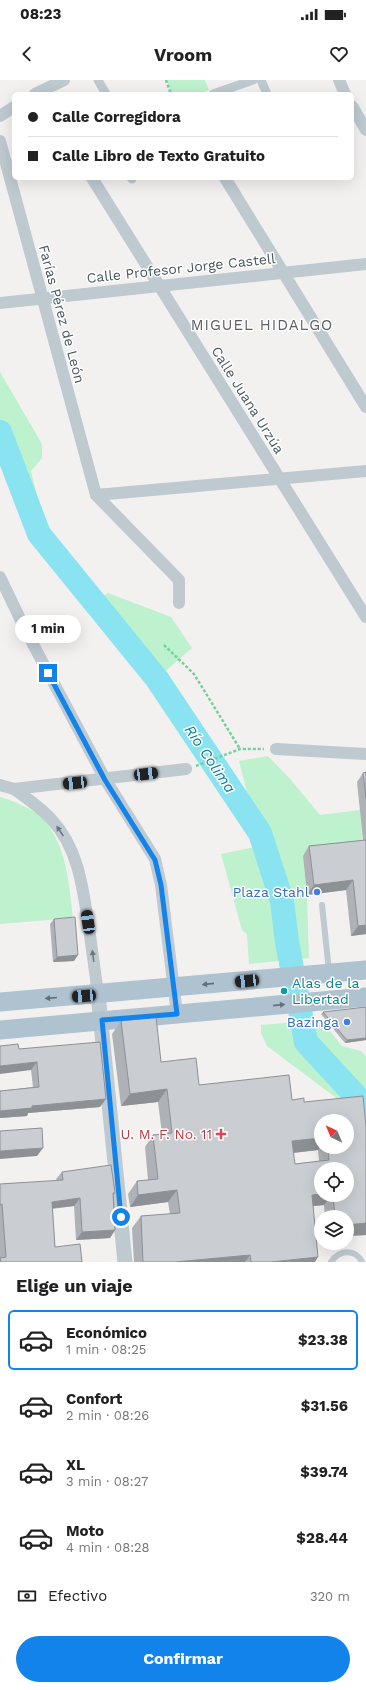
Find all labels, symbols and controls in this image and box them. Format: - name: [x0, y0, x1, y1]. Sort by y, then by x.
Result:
- text: 08:23: [20, 5, 61, 23]
- icon: back: [16, 43, 38, 65]
- icon: heart: [328, 43, 350, 65]
- text: Vroom: [154, 44, 212, 65]
- text: Calle Corregidora: [52, 108, 181, 126]
- text: Calle Libro de Texto Gratuito: [52, 147, 265, 165]
- street label: Farías Pérez de León: [36, 243, 88, 385]
- street label: Calle Profesor Jorge Castell: [86, 250, 277, 286]
- district label: MIGUEL HIDALGO: [191, 316, 333, 334]
- street label: Calle Juana Urzúa: [208, 343, 288, 457]
- callout: 1 min: [15, 615, 81, 643]
- text: 1 min: [31, 621, 65, 636]
- route end: [39, 664, 57, 682]
- water label: Río Colima: [181, 722, 239, 796]
- car: [133, 767, 159, 781]
- car: [62, 776, 88, 790]
- one-way arrow: [56, 826, 64, 837]
- place label: Plaza Stahl: [233, 884, 310, 900]
- marker: Plaza Stahl: [312, 887, 322, 897]
- car: [80, 909, 96, 935]
- one-way arrow: [90, 950, 96, 962]
- car: [234, 974, 260, 988]
- place label: Alas de la Libertad: [292, 975, 360, 1007]
- one-way arrow: [202, 981, 214, 988]
- marker: Alas de la Libertad: [279, 986, 289, 996]
- car: [72, 989, 96, 1003]
- one-way arrow: [45, 995, 57, 1002]
- one-way arrow: [273, 1002, 285, 1008]
- place label: Bazinga: [287, 1014, 339, 1030]
- marker: Bazinga: [342, 1017, 352, 1027]
- north arrow: [314, 1114, 354, 1154]
- map controls: [314, 1114, 354, 1250]
- place label: U. M. F. No. 11: [121, 1126, 212, 1142]
- marker: U. M. F. No. 11: [215, 1128, 227, 1140]
- button: locate: [314, 1162, 354, 1202]
- route start: [112, 1208, 130, 1226]
- button: layers: [314, 1210, 354, 1250]
- text: Elige un viaje: [16, 1275, 133, 1296]
- icon: car: [18, 1322, 54, 1358]
- text: Económico: [66, 1324, 147, 1342]
- text: $23.38: [298, 1331, 348, 1349]
- text: 1 min · 08:25: [66, 1342, 146, 1357]
- icon: car: [18, 1388, 54, 1424]
- text: Confort: [66, 1390, 122, 1408]
- text: $31.56: [301, 1397, 348, 1415]
- text: 2 min · 08:26: [66, 1408, 149, 1423]
- icon: car: [18, 1454, 54, 1490]
- text: XL: [66, 1456, 85, 1474]
- text: $39.74: [300, 1463, 348, 1481]
- text: 3 min · 08:27: [66, 1474, 148, 1489]
- icon: car: [18, 1520, 54, 1556]
- text: Moto: [66, 1522, 104, 1540]
- text: $28.44: [296, 1529, 348, 1547]
- text: 4 min · 08:28: [66, 1540, 150, 1555]
- icon: cash: [16, 1585, 38, 1607]
- text: Efectivo: [48, 1587, 107, 1605]
- text: 320 m: [310, 1589, 350, 1604]
- button: Confirmar: [16, 1636, 350, 1682]

